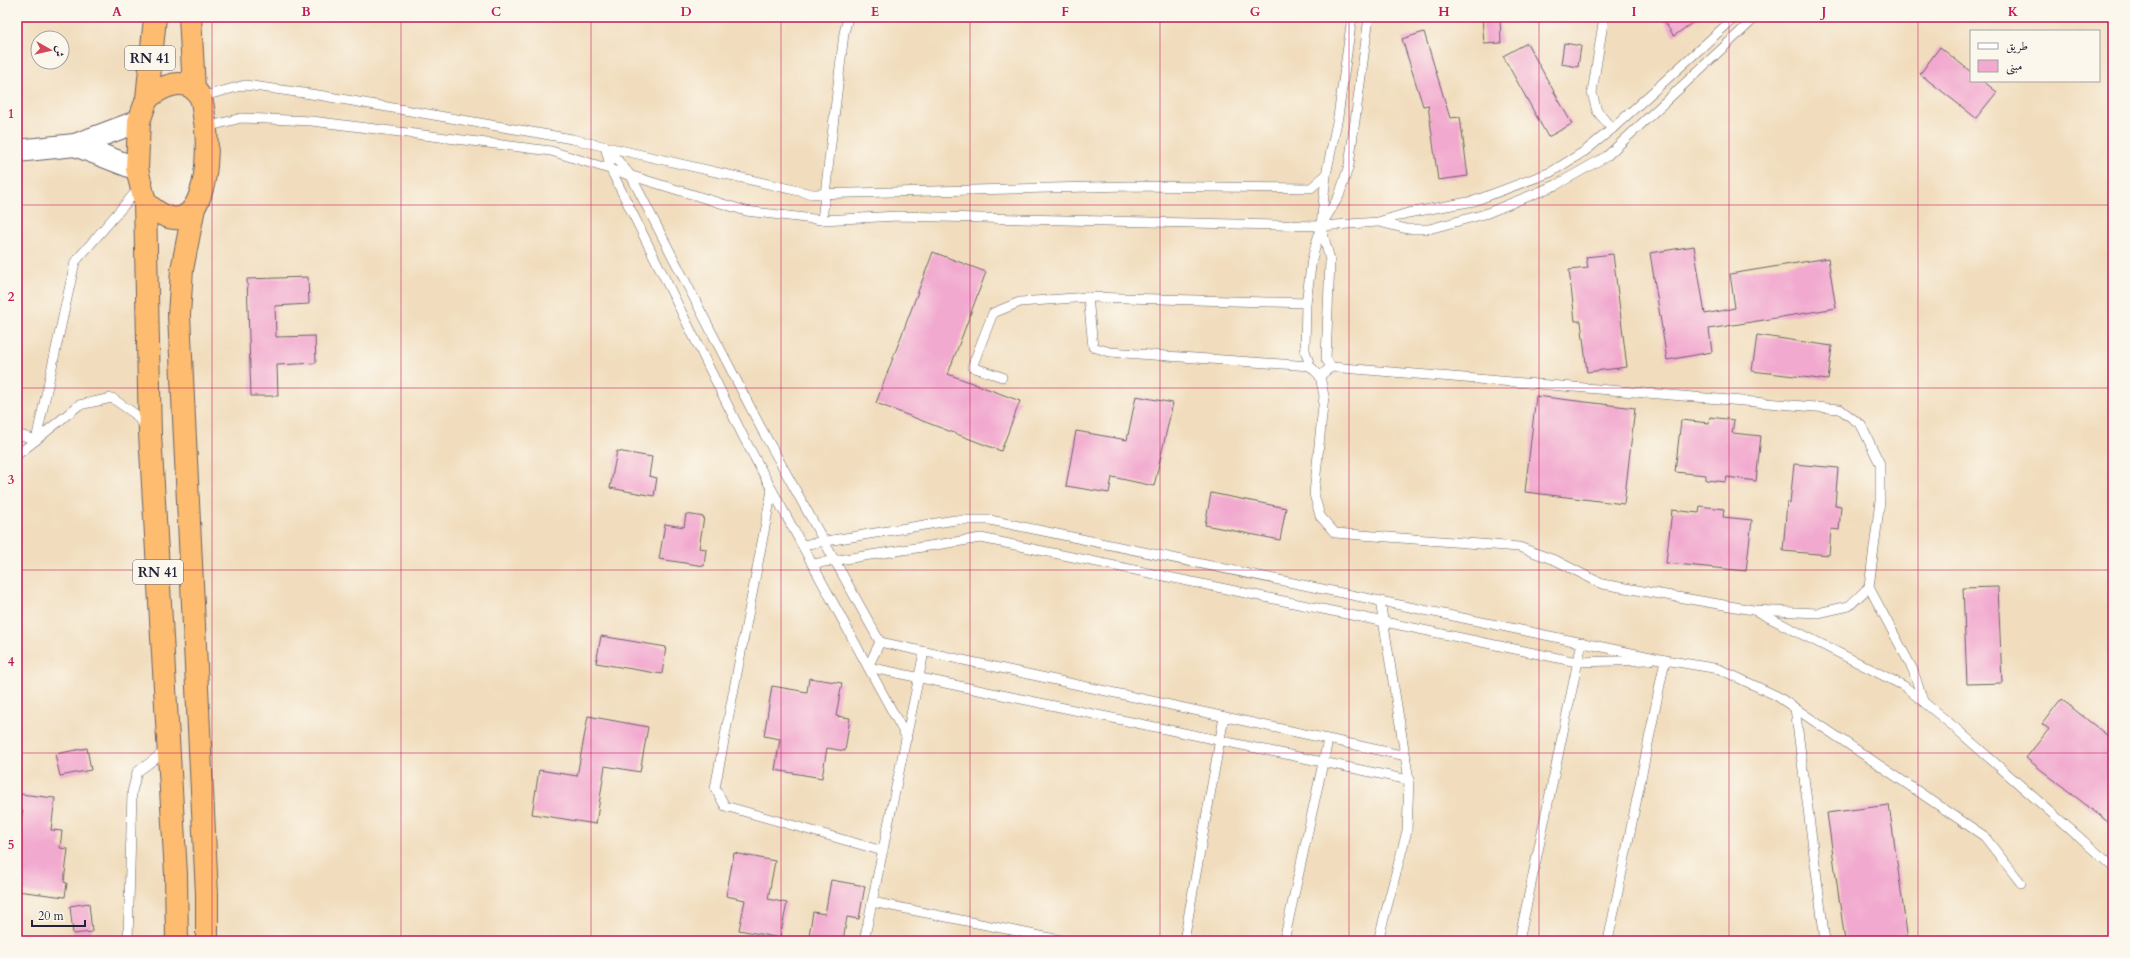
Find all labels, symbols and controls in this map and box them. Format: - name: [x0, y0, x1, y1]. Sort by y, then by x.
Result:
- text: A: [112, 3, 122, 21]
- text: B: [301, 3, 311, 21]
- text: C: [491, 3, 501, 21]
- text: D: [680, 3, 692, 21]
- text: E: [871, 3, 879, 21]
- text: F: [1061, 3, 1069, 21]
- text: G: [1250, 3, 1261, 21]
- text: H: [1438, 3, 1450, 21]
- text: I: [1631, 3, 1637, 21]
- text: J: [1820, 3, 1827, 21]
- text: K: [2008, 3, 2019, 21]
- north arrow: [30, 30, 70, 70]
- legend: [1970, 30, 2100, 82]
- text: طريق: [2006, 38, 2028, 54]
- text: ش: [51, 45, 68, 58]
- road number: RN 41: [125, 46, 175, 70]
- text: مبنى: [2006, 58, 2022, 75]
- text: 1: [8, 105, 14, 123]
- text: 2: [8, 288, 15, 306]
- text: 3: [8, 471, 15, 489]
- road number: RN 41: [133, 560, 183, 584]
- text: 4: [8, 653, 15, 671]
- text: 5: [8, 836, 14, 854]
- scale bar: [32, 902, 85, 928]
- text: 20 m: [38, 908, 65, 924]

